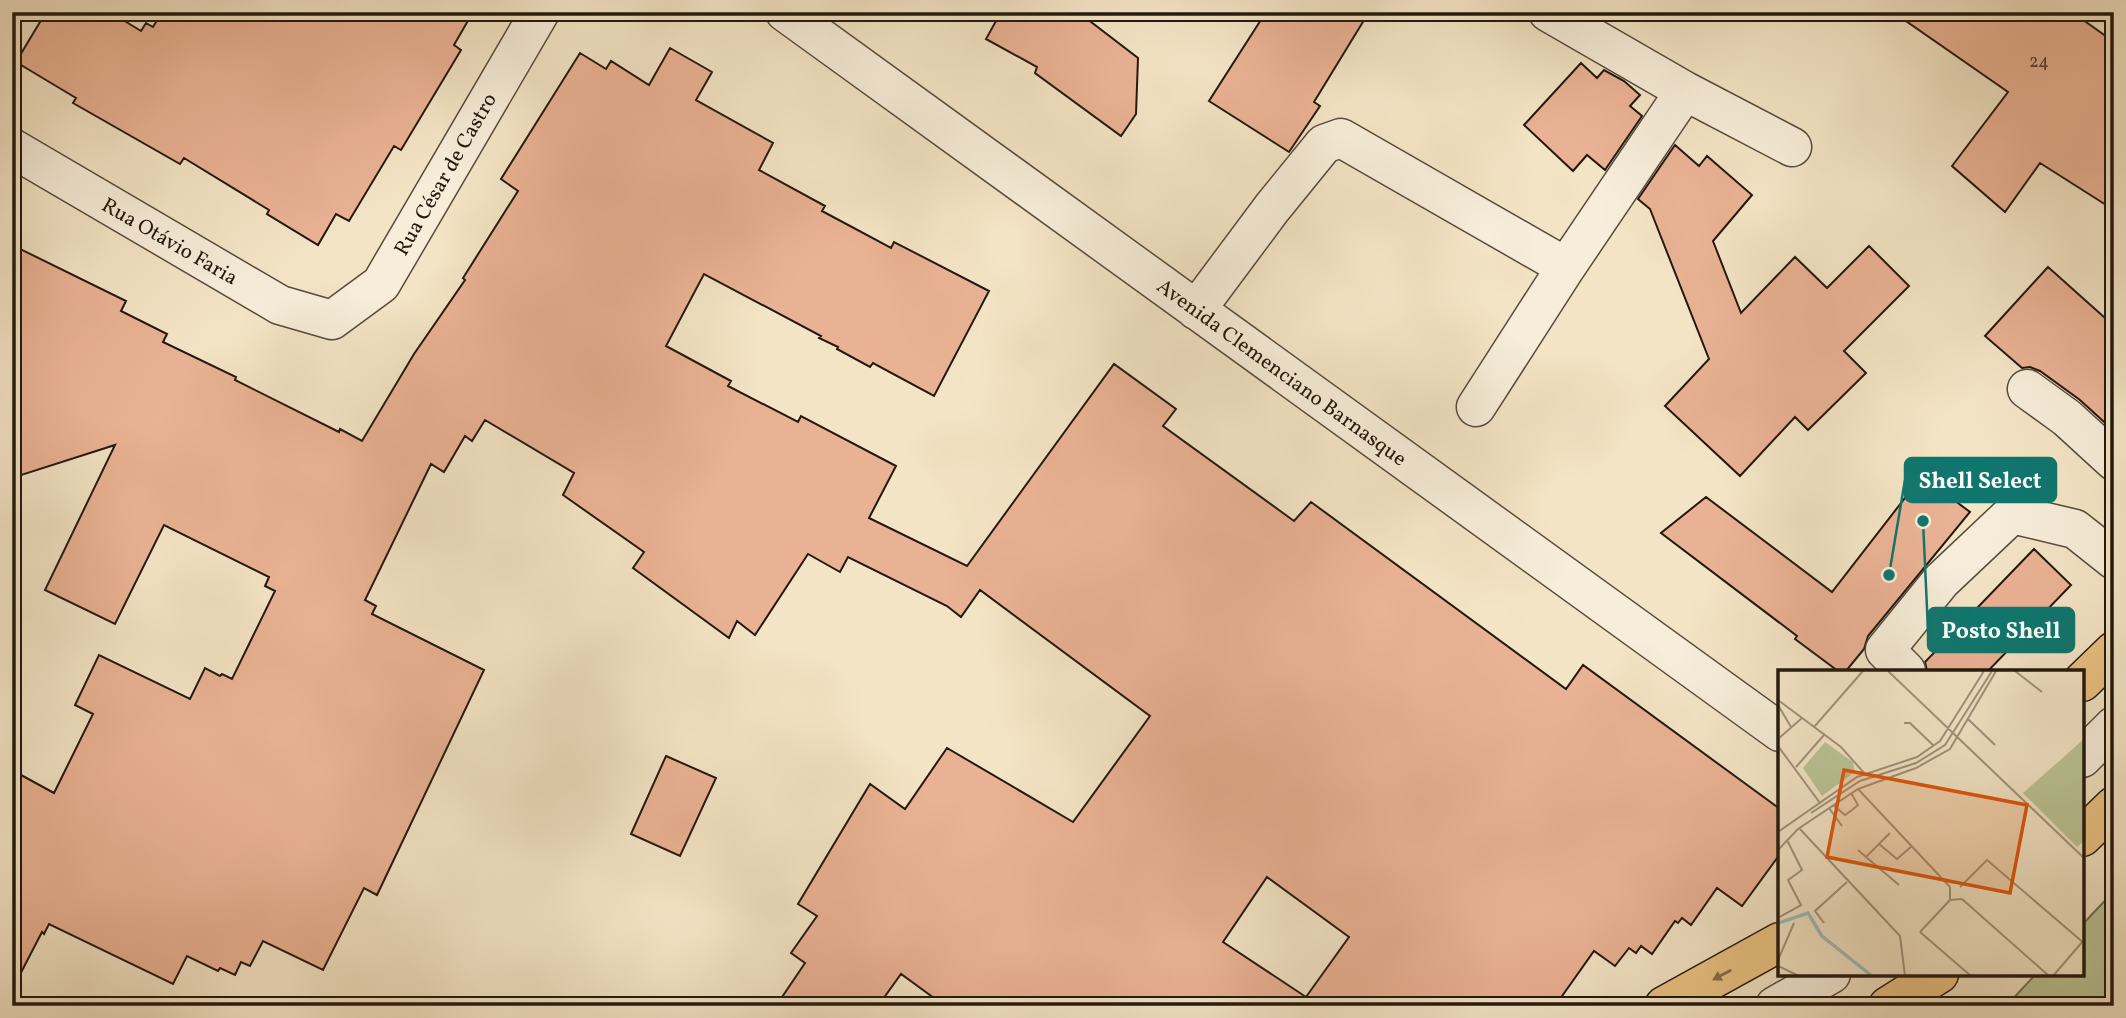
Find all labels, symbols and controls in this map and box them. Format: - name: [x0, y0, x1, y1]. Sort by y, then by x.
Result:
- house number: 24: [2029, 50, 2049, 75]
- street label: Rua César de Castro: [388, 88, 505, 261]
- street label: Rua Otávio Faria: [96, 191, 243, 293]
- street label: Avenida Clemenciano Barnasque: [1150, 273, 1412, 474]
- callout: Shell Select: [1905, 458, 2056, 502]
- text: Shell Select: [1919, 466, 2042, 498]
- callout: Posto Shell: [1928, 608, 2074, 652]
- text: Posto Shell: [1942, 616, 2061, 648]
- inset map: [1778, 670, 2084, 976]
- one-way arrow: [1712, 968, 1732, 980]

